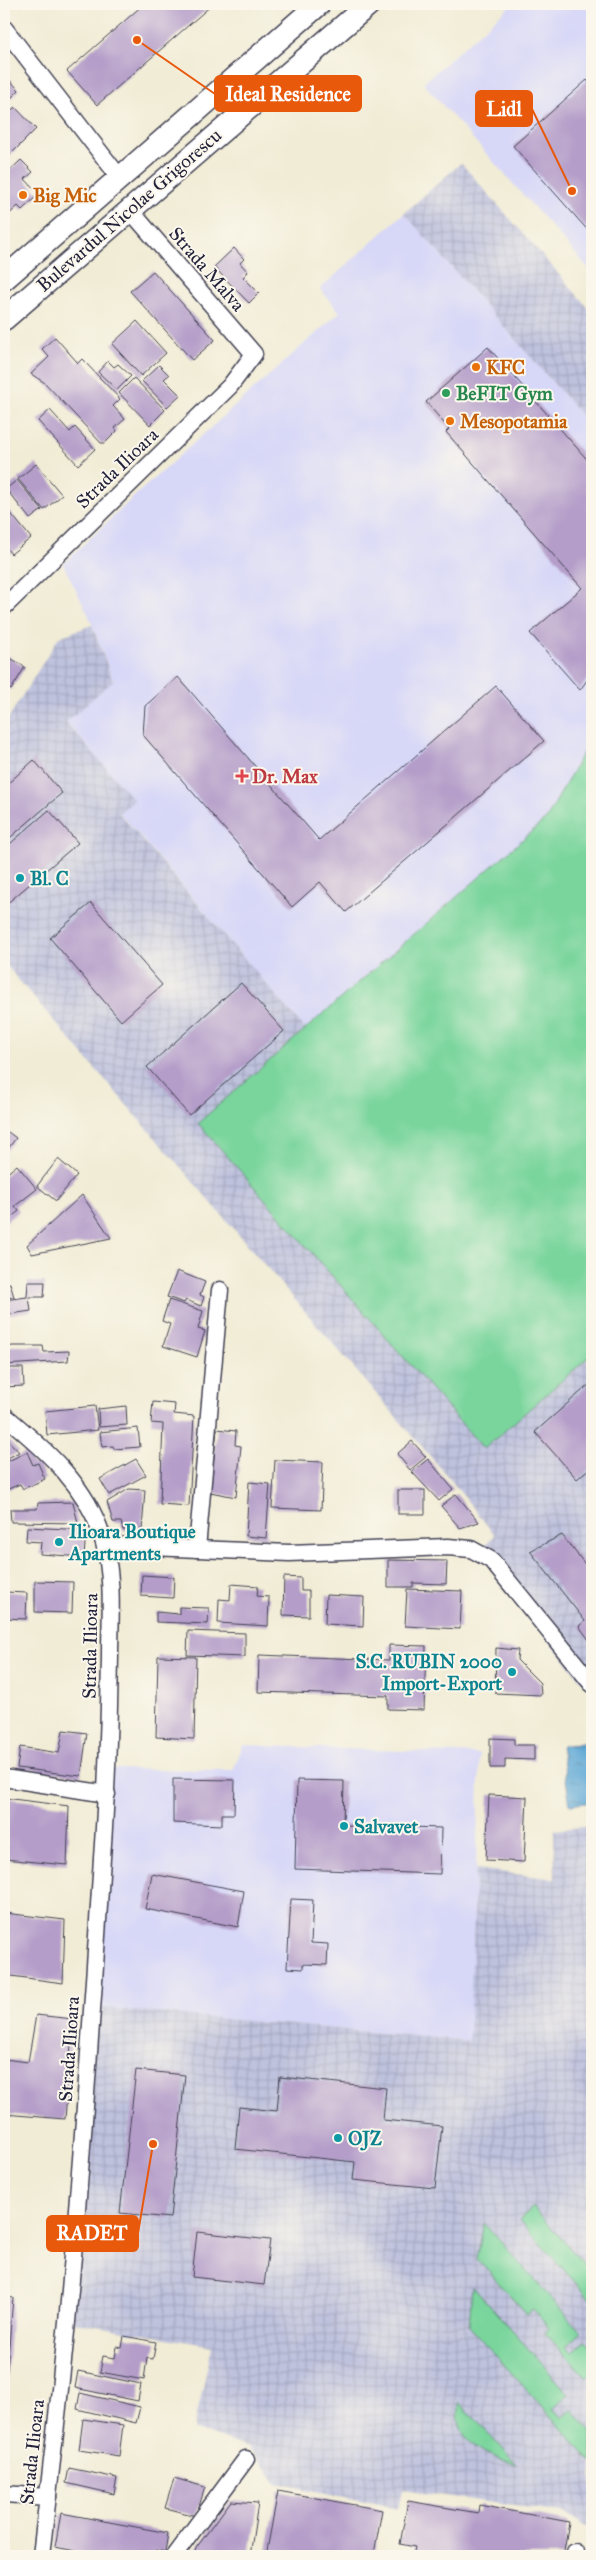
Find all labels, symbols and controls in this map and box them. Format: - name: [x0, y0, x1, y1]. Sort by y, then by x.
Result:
- callout: Ideal Residence: [215, 76, 361, 111]
- text: Ideal Residence: [225, 82, 352, 106]
- callout: Lidl: [476, 91, 532, 126]
- text: Lidl: [486, 97, 522, 121]
- street label: Bulevardul Nicolae Grigorescu: [32, 123, 227, 297]
- place label: Big Mic: [33, 184, 96, 208]
- marker: Big Mic: [17, 189, 29, 201]
- street label: Strada Malva: [164, 222, 250, 317]
- place label: KFC: [486, 356, 525, 379]
- marker: KFC: [470, 361, 482, 373]
- place label: BeFIT Gym: [456, 382, 553, 406]
- marker: BeFIT Gym: [440, 387, 452, 399]
- place label: Mesopotamia: [460, 410, 568, 434]
- marker: Mesopotamia: [444, 415, 456, 427]
- street label: Strada Ilioara: [71, 422, 164, 513]
- place label: Dr. Max: [252, 765, 318, 788]
- marker: Dr. Max: [236, 770, 248, 782]
- place label: Bl. C: [30, 867, 69, 890]
- marker: Bl. C: [14, 872, 26, 884]
- place label: Ilioara Boutique Apartments: [67, 1520, 196, 1566]
- marker: Ilioara Boutique Apartments: [53, 1536, 65, 1548]
- street label: Strada Ilioara: [78, 1592, 102, 1699]
- place label: S.C. RUBIN 2000 Import-Export: [356, 1650, 502, 1696]
- marker: S.C. RUBIN 2000 Import-Export: [506, 1666, 518, 1678]
- place label: Salvavet: [354, 1815, 419, 1838]
- marker: Salvavet: [338, 1820, 350, 1832]
- street label: Strada Ilioara: [54, 1994, 84, 2103]
- place label: OJZ: [348, 2127, 382, 2151]
- marker: OJZ: [332, 2132, 344, 2144]
- callout: RADET: [47, 2216, 138, 2251]
- text: RADET: [56, 2221, 128, 2245]
- street label: Strada Ilioara: [15, 2397, 49, 2506]

